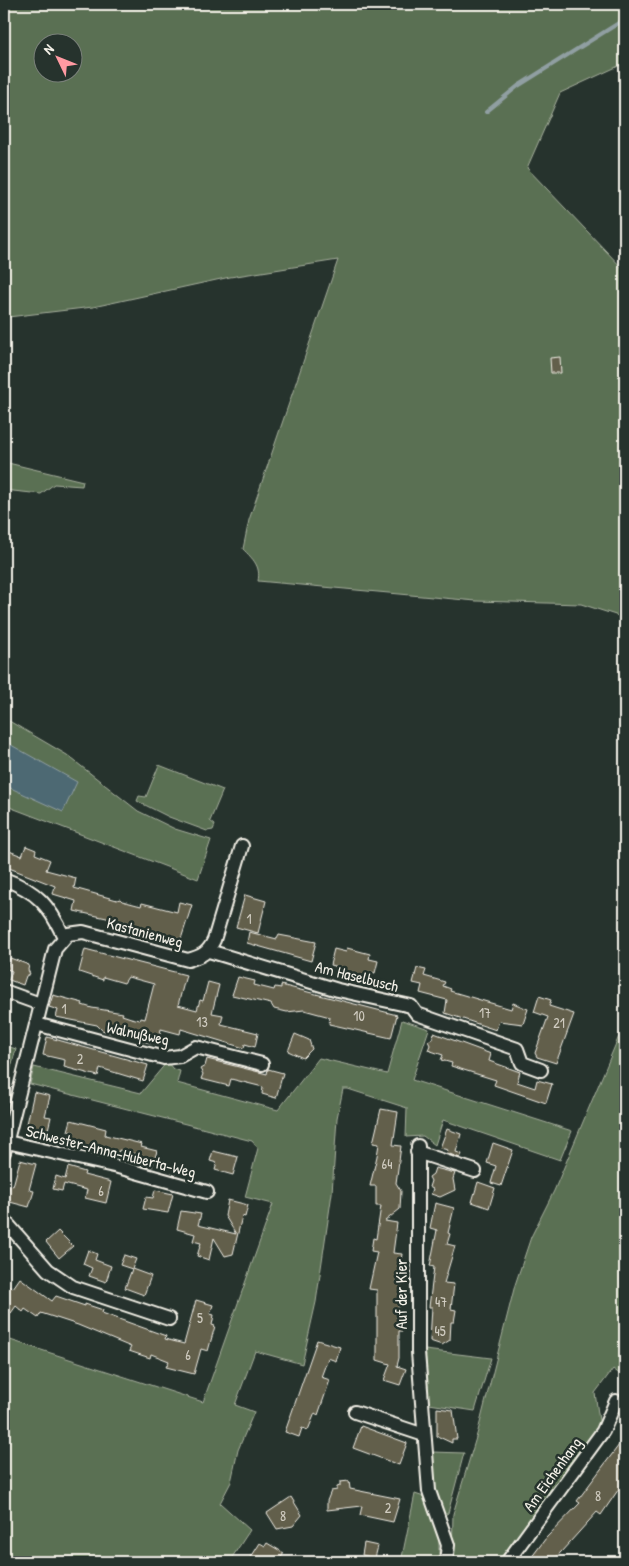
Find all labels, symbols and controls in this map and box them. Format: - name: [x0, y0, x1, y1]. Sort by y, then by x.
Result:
- north arrow: [32, 32, 82, 82]
- text: N: [39, 39, 58, 58]
- house number: 1: [246, 909, 252, 928]
- street label: Kastanienweg: [105, 911, 185, 953]
- street label: Am Haselbusch: [313, 955, 401, 997]
- house number: 1: [61, 999, 67, 1018]
- house number: 17: [479, 1003, 491, 1022]
- house number: 10: [353, 1006, 365, 1025]
- house number: 13: [196, 1012, 208, 1031]
- house number: 21: [553, 1013, 565, 1032]
- street label: Walnußweg: [105, 1016, 171, 1050]
- house number: 2: [77, 1049, 84, 1068]
- street label: Schwester-Anna-Huberta-Weg: [24, 1119, 198, 1183]
- house number: 64: [382, 1154, 392, 1173]
- house number: 6: [98, 1181, 104, 1200]
- street label: Auf der Kier: [390, 1259, 412, 1329]
- house number: 47: [435, 1292, 447, 1311]
- house number: 5: [197, 1308, 203, 1327]
- house number: 45: [434, 1321, 446, 1340]
- house number: 6: [185, 1345, 191, 1364]
- street label: Am Eichenhang: [518, 1432, 586, 1516]
- house number: 8: [595, 1486, 601, 1505]
- house number: 2: [385, 1498, 392, 1517]
- house number: 8: [280, 1506, 286, 1525]

